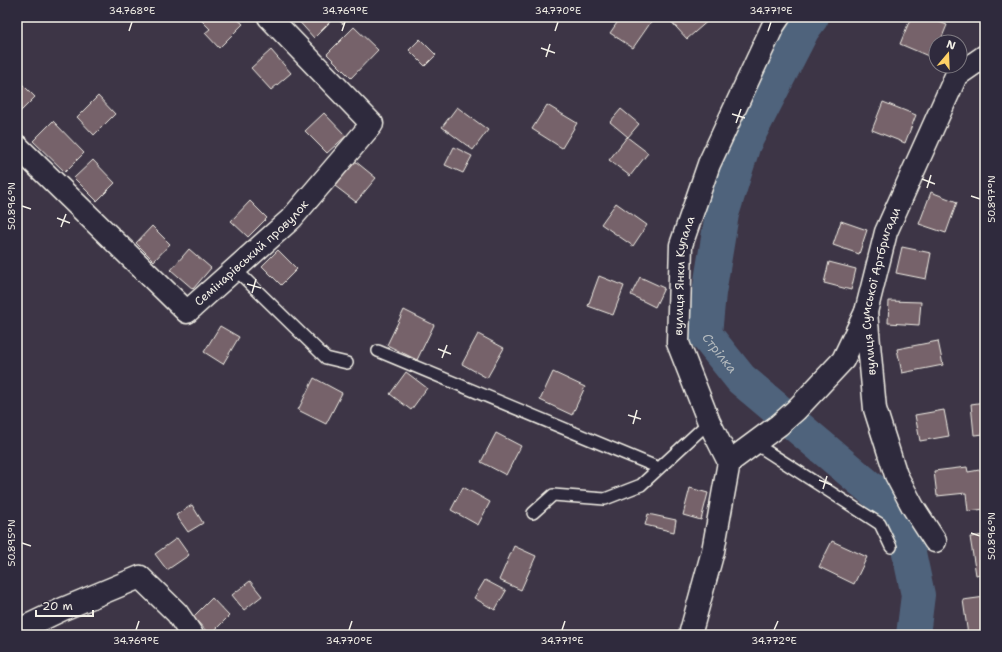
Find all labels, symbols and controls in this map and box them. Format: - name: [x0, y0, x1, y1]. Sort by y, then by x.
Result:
- text: 34.768°E: [109, 4, 155, 17]
- text: 34.769°E: [322, 4, 368, 17]
- text: 34.770°E: [535, 4, 581, 17]
- text: 34.771°E: [749, 4, 793, 17]
- north arrow: [928, 34, 968, 74]
- text: N: [945, 37, 958, 54]
- text: 50.897°N: [985, 175, 998, 223]
- text: 50.896°N: [5, 182, 18, 230]
- street label: Семінарівський провулок: [191, 196, 312, 310]
- street label: вулиця Сумської Артбригади: [857, 205, 904, 376]
- street label: вулиця Янки Купала: [670, 213, 699, 336]
- water label: Стрілка: [699, 329, 741, 376]
- text: 50.896°N: [985, 512, 998, 560]
- text: 50.895°N: [5, 519, 18, 567]
- scale bar: [36, 592, 93, 618]
- text: 20 m: [42, 598, 73, 614]
- text: 34.769°E: [113, 634, 159, 647]
- text: 34.770°E: [326, 634, 372, 647]
- text: 34.771°E: [540, 634, 584, 647]
- text: 34.772°E: [751, 634, 797, 647]

